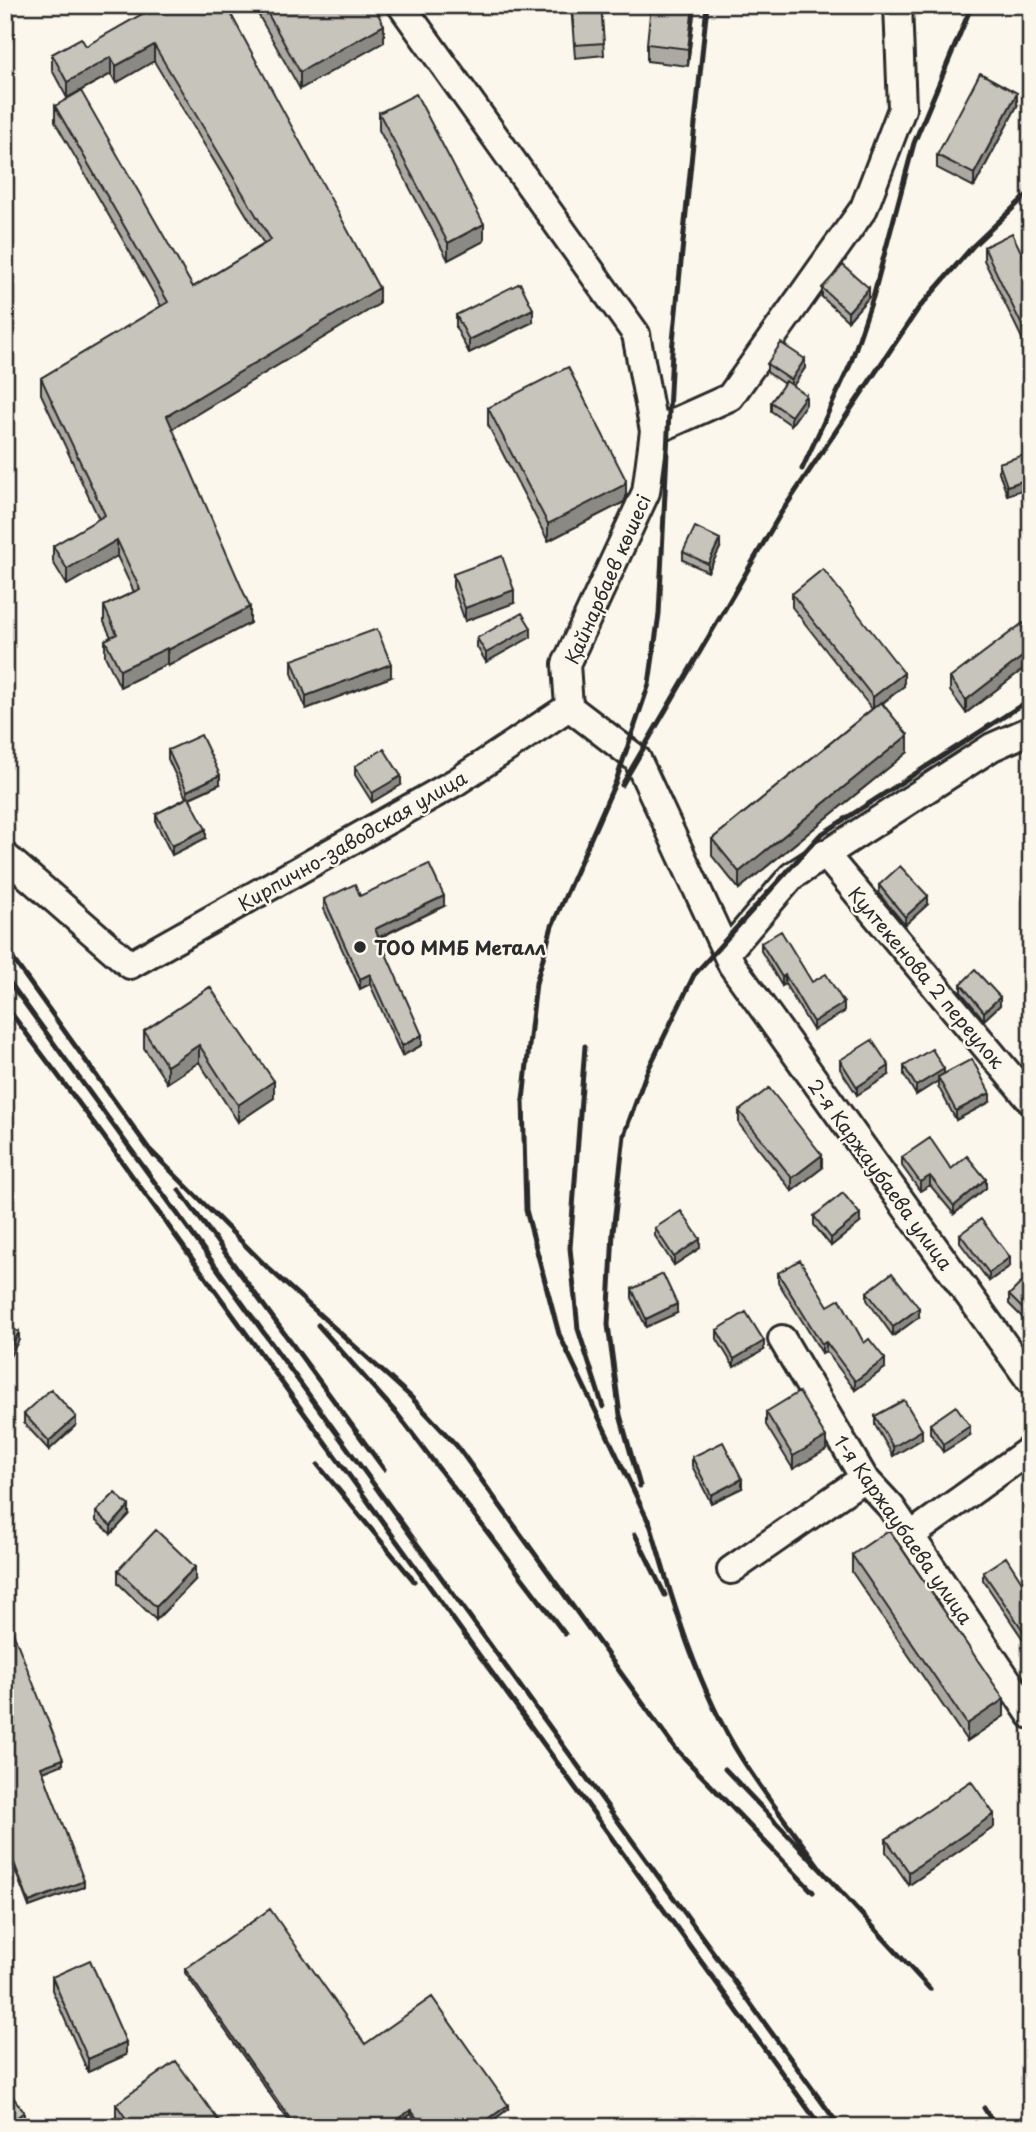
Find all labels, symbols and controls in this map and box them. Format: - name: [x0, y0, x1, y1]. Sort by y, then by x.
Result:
- street label: Қайнарбаев көшесі: [557, 490, 657, 668]
- street label: Кирпично-заводская улица: [232, 763, 472, 917]
- street label: Култекенова 2 переулок: [842, 880, 1012, 1075]
- place label: ТОО ММБ Металл: [374, 933, 546, 961]
- marker: ТОО ММБ Металл: [352, 939, 368, 955]
- street label: 2-я Каржаубаева улица: [802, 1073, 960, 1275]
- street label: 1-я Каржаубаева улица: [828, 1429, 980, 1630]

